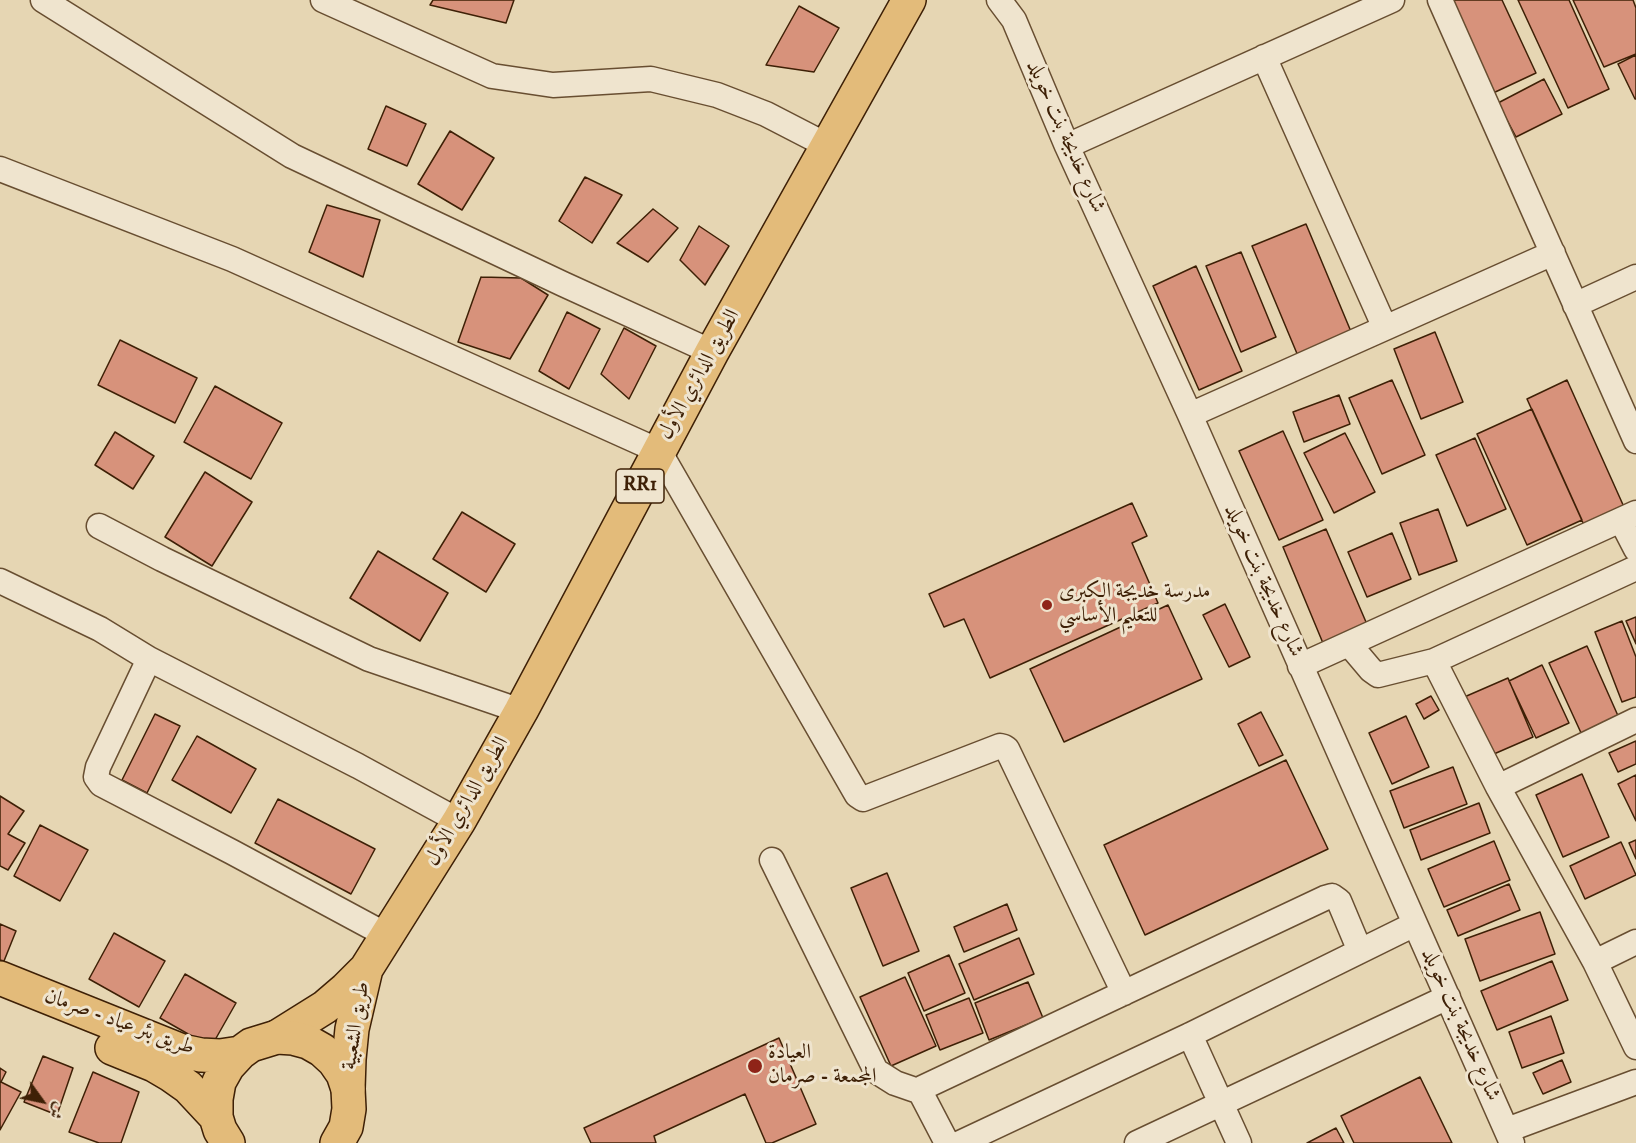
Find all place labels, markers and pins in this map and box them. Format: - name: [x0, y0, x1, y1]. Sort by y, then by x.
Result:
- place label: مدرسة خديجة الكبرى للتعليم الأساسي: [1059, 580, 1210, 630]
- marker: مدرسة خديجة الكبرى للتعليم الأساسي: [1040, 598, 1054, 612]
- place label: العيادة المجمعة - صرمان: [768, 1041, 877, 1091]
- marker: العيادة المجمعة - صرمان: [746, 1057, 764, 1075]

